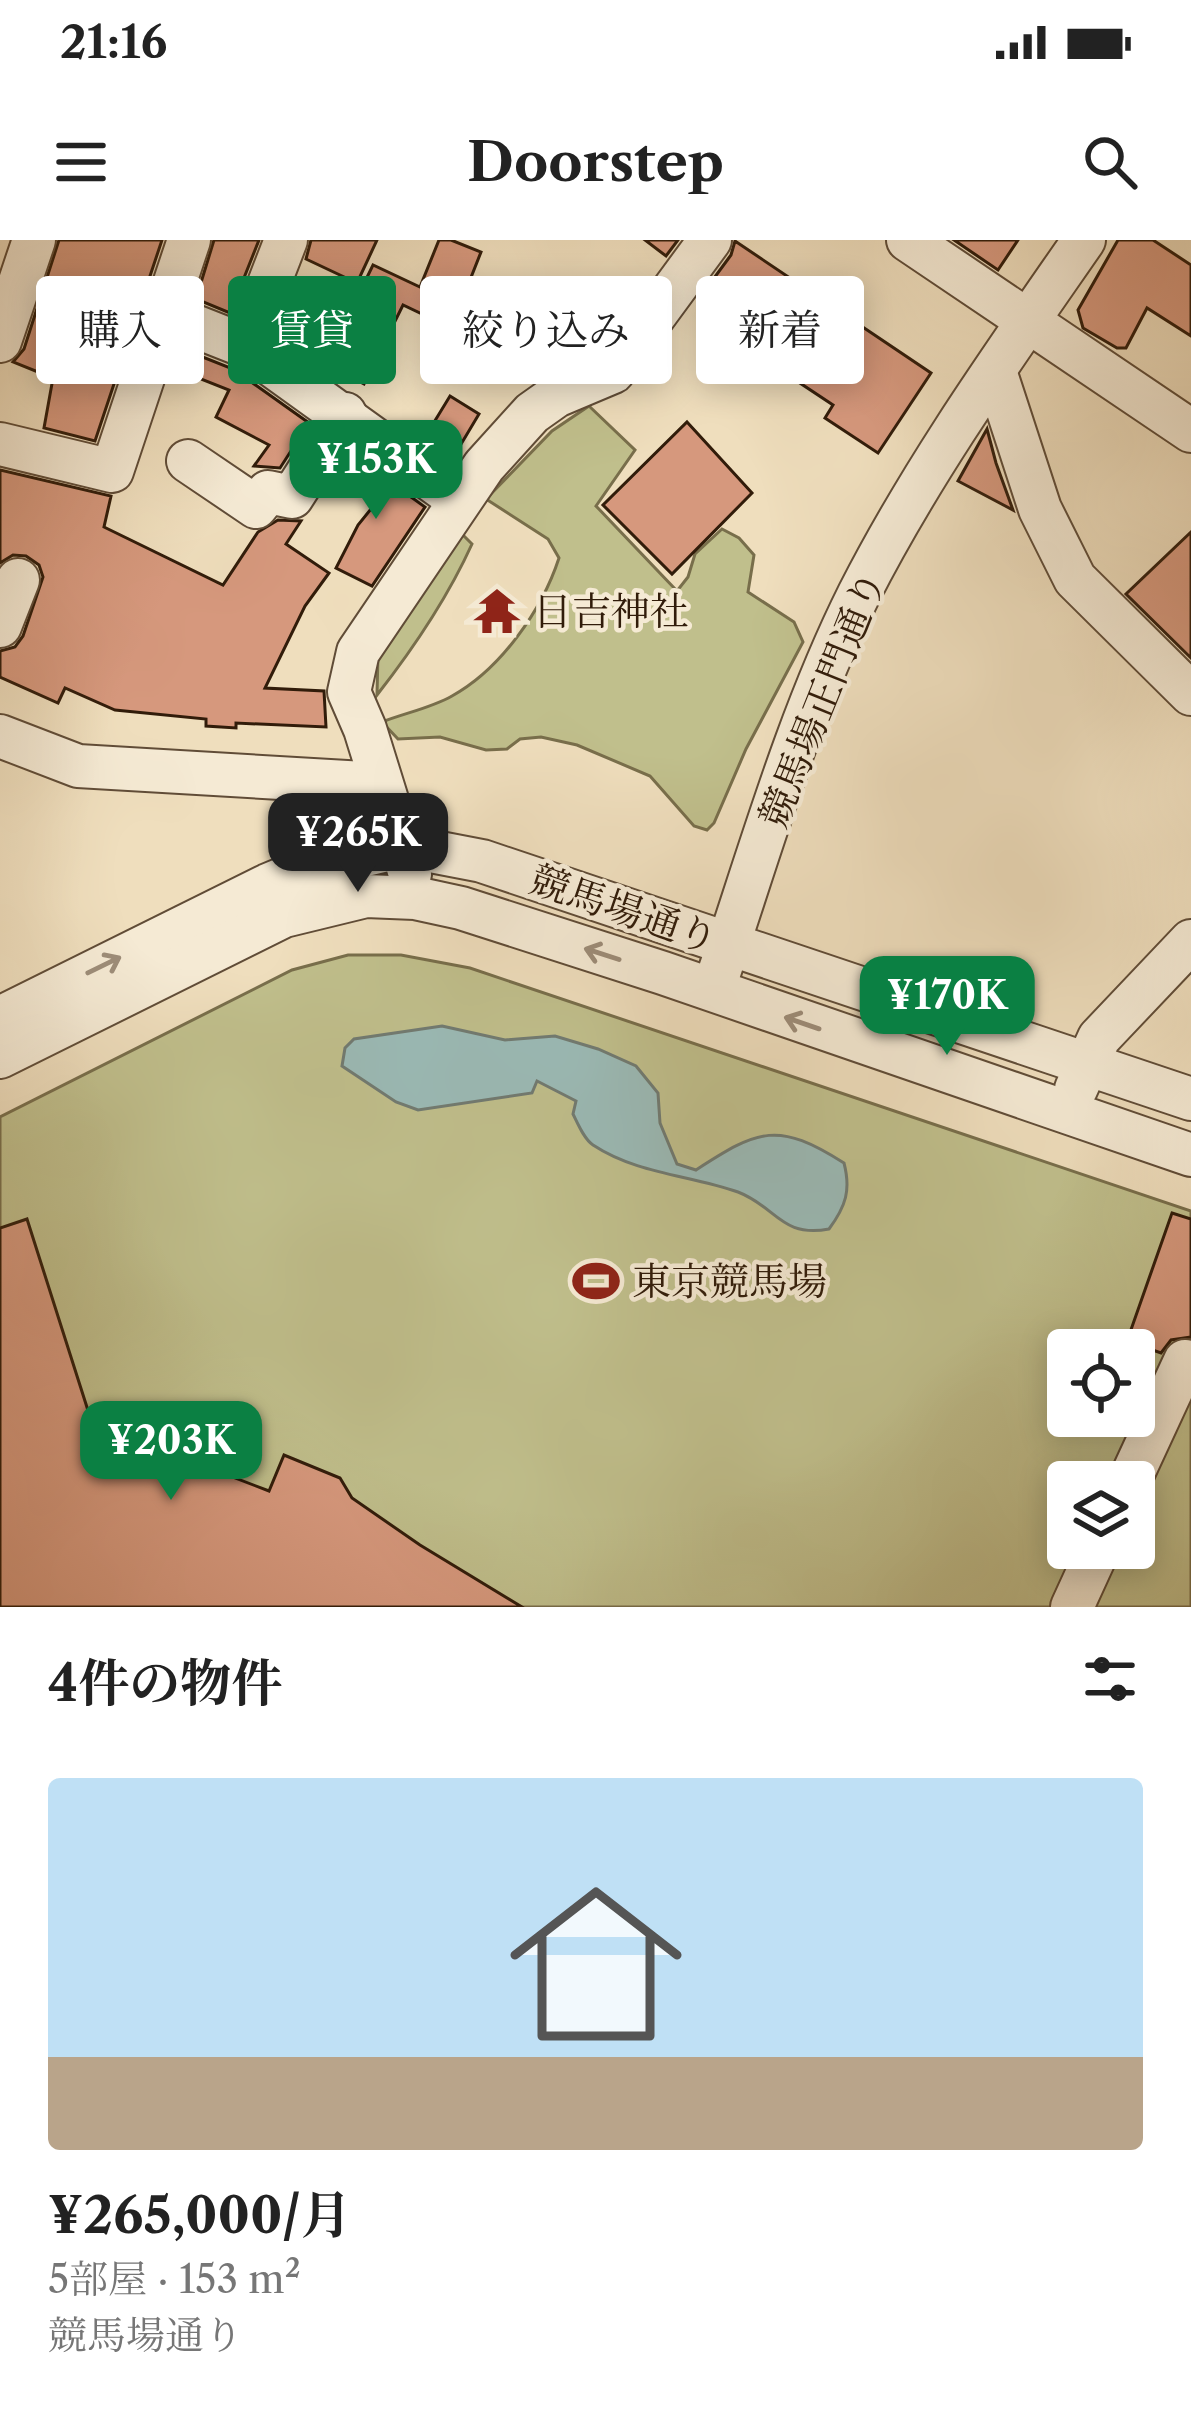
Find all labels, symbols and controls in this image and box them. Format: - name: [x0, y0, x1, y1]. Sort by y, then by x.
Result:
- text: 21:16: [60, 14, 167, 70]
- icon: menu: [48, 129, 114, 195]
- text: Doorstep: [467, 129, 724, 195]
- icon: search: [1077, 129, 1143, 195]
- chip: 購入: [36, 276, 204, 384]
- chip: 賃貸: [228, 276, 396, 384]
- chip: 絞り込み: [420, 276, 672, 384]
- chip: 新着: [696, 276, 864, 384]
- pin: ¥153K: [292, 420, 460, 522]
- text: ¥153K: [317, 435, 436, 483]
- street label: 競馬場正門通り: [749, 563, 895, 835]
- temple icon: 日吉神社: [472, 586, 522, 636]
- place label: 日吉神社: [533, 587, 689, 635]
- pin: ¥265K: [274, 793, 442, 895]
- text: ¥265K: [295, 808, 421, 856]
- street label: 競馬場通り: [524, 855, 724, 963]
- one-way arrow: [584, 941, 622, 963]
- one-way arrow: [85, 953, 121, 975]
- pin: ¥170K: [863, 956, 1031, 1058]
- text: ¥170K: [887, 971, 1007, 1019]
- one-way arrow: [784, 1011, 821, 1032]
- sports icon: 東京競馬場: [571, 1256, 621, 1306]
- place label: 東京競馬場: [632, 1257, 827, 1305]
- map controls: [1047, 1329, 1155, 1569]
- button: locate: [1047, 1329, 1155, 1437]
- pin: ¥203K: [87, 1401, 255, 1503]
- text: ¥203K: [107, 1416, 235, 1464]
- button: layers: [1047, 1461, 1155, 1569]
- icon: filters: [1077, 1646, 1143, 1712]
- text: 4件の物件: [48, 1652, 282, 1714]
- icon: home: [488, 1856, 704, 2072]
- text: ¥265,000/月: [48, 2184, 352, 2246]
- text: 5部屋 · 153 m²: [48, 2255, 301, 2303]
- text: 競馬場通り: [48, 2311, 243, 2359]

